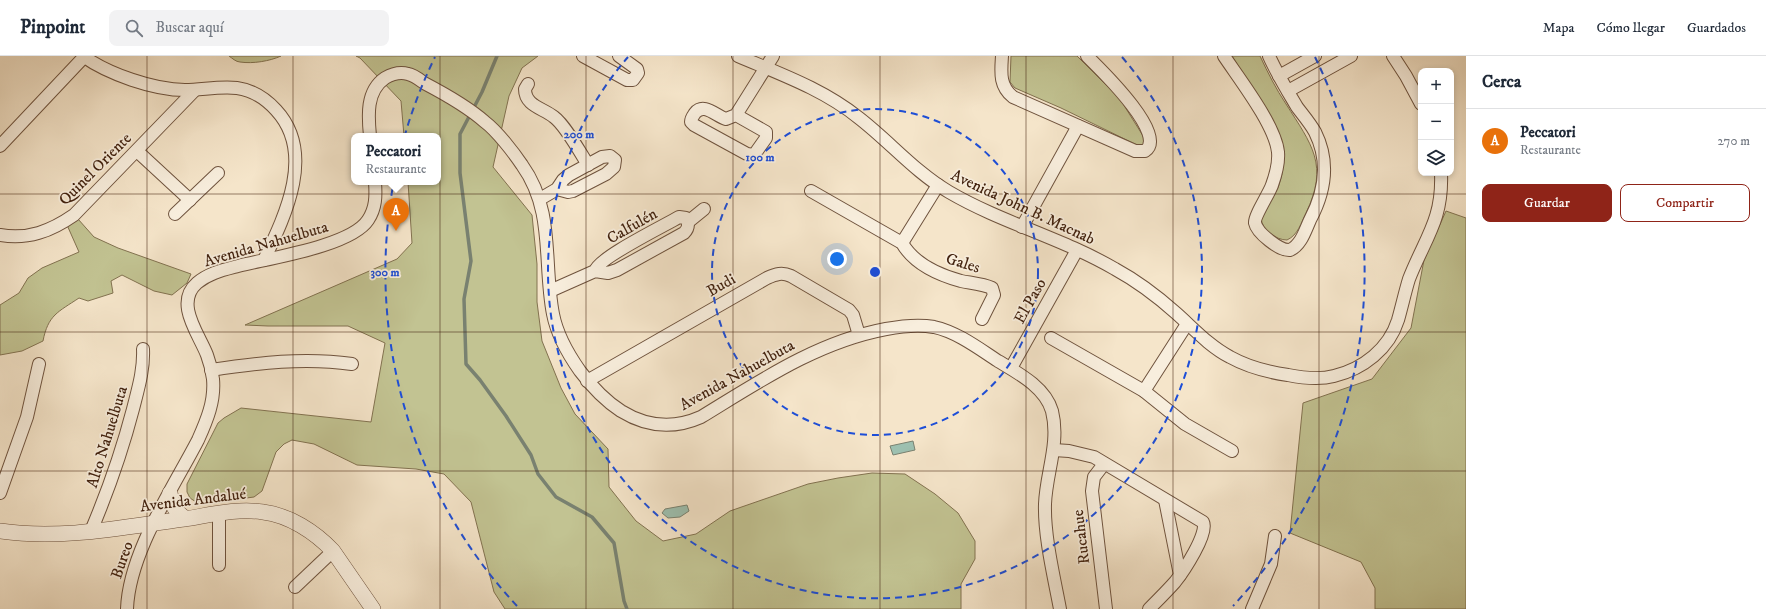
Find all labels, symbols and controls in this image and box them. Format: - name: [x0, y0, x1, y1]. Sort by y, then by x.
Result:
- search box: [109, 10, 389, 46]
- text: Pinpoint: [20, 16, 85, 39]
- icon: search: [123, 17, 145, 39]
- text: Buscar aquí: [155, 18, 224, 37]
- text: Mapa: [1543, 19, 1574, 37]
- text: Cómo llegar: [1596, 19, 1665, 37]
- text: Guardados: [1687, 19, 1746, 37]
- map controls: [1418, 68, 1454, 176]
- button: +: [1418, 68, 1454, 104]
- text: Cerca: [1482, 71, 1521, 93]
- button: −: [1418, 104, 1454, 140]
- text: Peccatori: [1520, 123, 1576, 142]
- text: 200 m: [564, 127, 594, 142]
- street label: Quinel Oriente: [54, 128, 136, 210]
- popup: [351, 133, 441, 185]
- text: A: [1491, 133, 1499, 149]
- text: 270 m: [1718, 133, 1750, 149]
- button: layers: [1418, 140, 1454, 176]
- text: Peccatori: [366, 142, 421, 161]
- text: Restaurante: [1520, 142, 1581, 158]
- text: 100 m: [746, 150, 774, 165]
- text: Restaurante: [366, 161, 426, 177]
- street label: Avenida John B. Macnab: [948, 165, 1098, 249]
- button: Guardar: [1482, 184, 1612, 222]
- button: Compartir: [1620, 184, 1750, 222]
- pin: A: [383, 198, 409, 231]
- street label: Calfulén: [603, 203, 661, 248]
- street label: Avenida Nahuelbuta: [202, 217, 331, 271]
- street label: Gales: [943, 248, 983, 278]
- your location: [827, 249, 847, 269]
- text: 300 m: [371, 265, 399, 280]
- centre of rings: [868, 265, 882, 279]
- street label: Budi: [703, 269, 739, 301]
- street label: El Paso: [1009, 275, 1051, 327]
- street label: Avenida Nahuelbuta: [676, 335, 798, 415]
- street label: Alto Nahuelbuta: [82, 383, 132, 490]
- street label: Avenida Andalué: [139, 484, 247, 516]
- street label: Rucahue: [1068, 508, 1094, 565]
- street label: Bureo: [106, 538, 138, 581]

